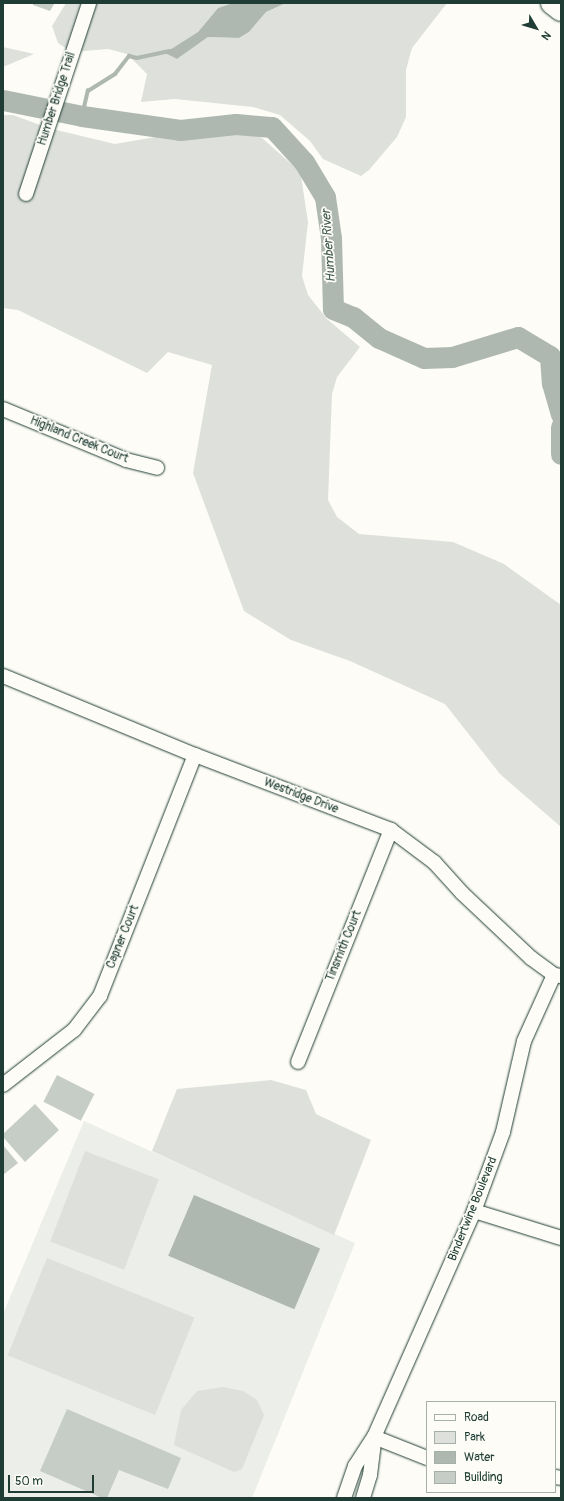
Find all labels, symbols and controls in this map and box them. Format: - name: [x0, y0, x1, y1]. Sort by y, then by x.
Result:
- north arrow: [516, 8, 556, 48]
- text: N: [538, 29, 553, 43]
- street label: Humber Bridge Trail: [35, 50, 79, 148]
- water label: Humber River: [319, 209, 339, 283]
- street label: Highland Creek Court: [28, 414, 130, 466]
- street label: Westridge Drive: [262, 775, 340, 817]
- street label: Capner Court: [104, 903, 142, 971]
- street label: Tinsmith Court: [323, 908, 365, 984]
- street label: Bindertwine Boulevard: [446, 1155, 500, 1263]
- legend: [426, 1401, 556, 1493]
- text: Road: [464, 1410, 489, 1425]
- text: Park: [464, 1430, 485, 1445]
- text: Water: [464, 1450, 495, 1465]
- scale bar: [10, 1467, 96, 1493]
- text: Building: [464, 1470, 503, 1485]
- text: 50 m: [15, 1474, 43, 1489]

